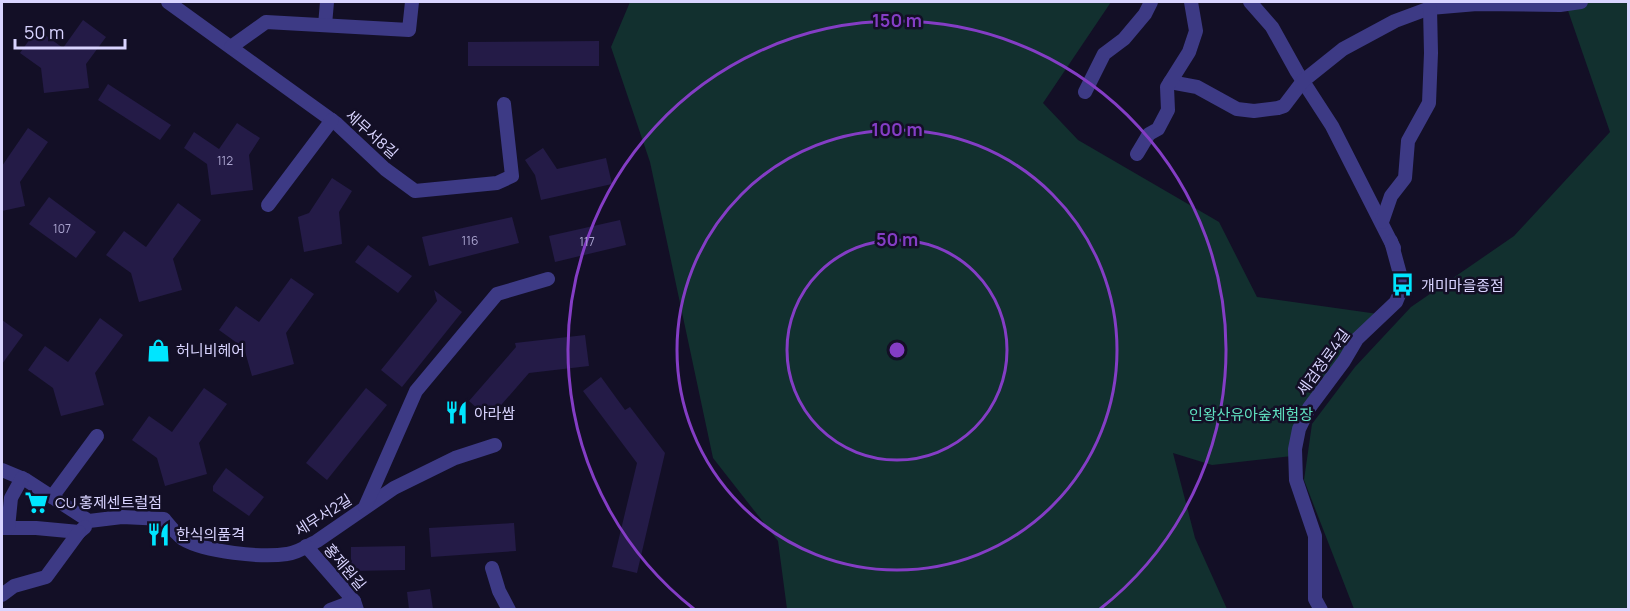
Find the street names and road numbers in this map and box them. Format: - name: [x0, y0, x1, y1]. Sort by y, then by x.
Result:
- street label: 세무서8길: [341, 105, 403, 163]
- street label: 세검정로4길: [1292, 324, 1354, 400]
- street label: 세무서2길: [290, 489, 356, 541]
- street label: 홍제원길: [319, 539, 371, 595]

